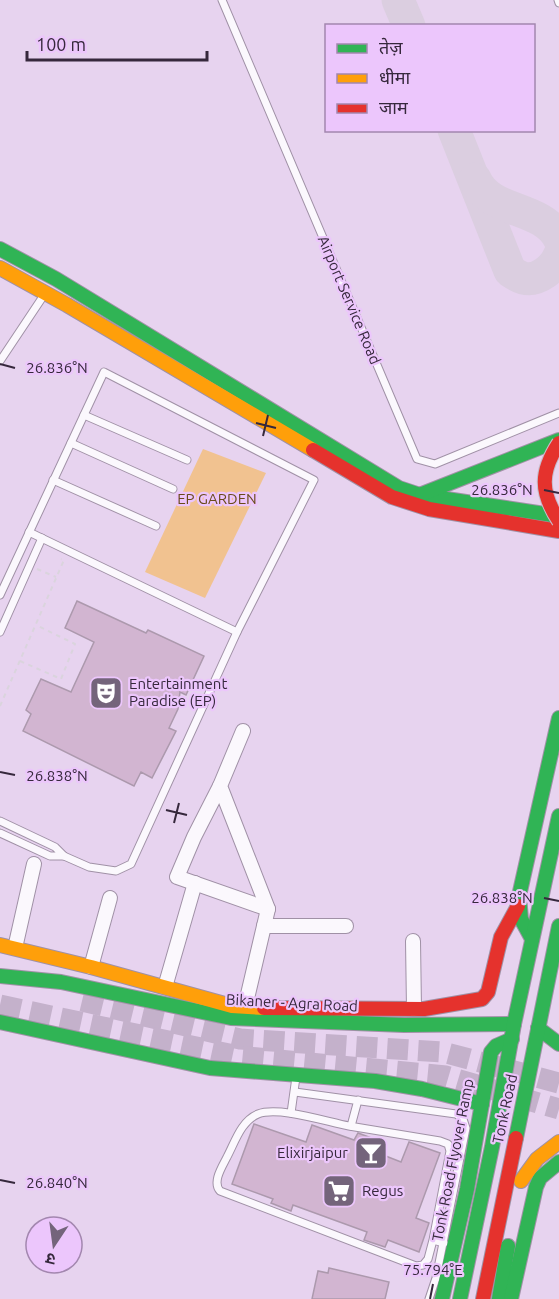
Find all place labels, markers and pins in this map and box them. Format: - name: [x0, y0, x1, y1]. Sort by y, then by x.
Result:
- theatre icon: Entertainment Paradise (EP): [88, 675, 124, 711]
- place label: Entertainment Paradise (EP): [129, 675, 227, 709]
- bar icon: Elixirjaipur: [353, 1135, 389, 1171]
- place label: Elixirjaipur: [277, 1144, 348, 1161]
- supermarket icon: Regus: [321, 1173, 357, 1209]
- place label: Regus: [362, 1182, 403, 1199]

